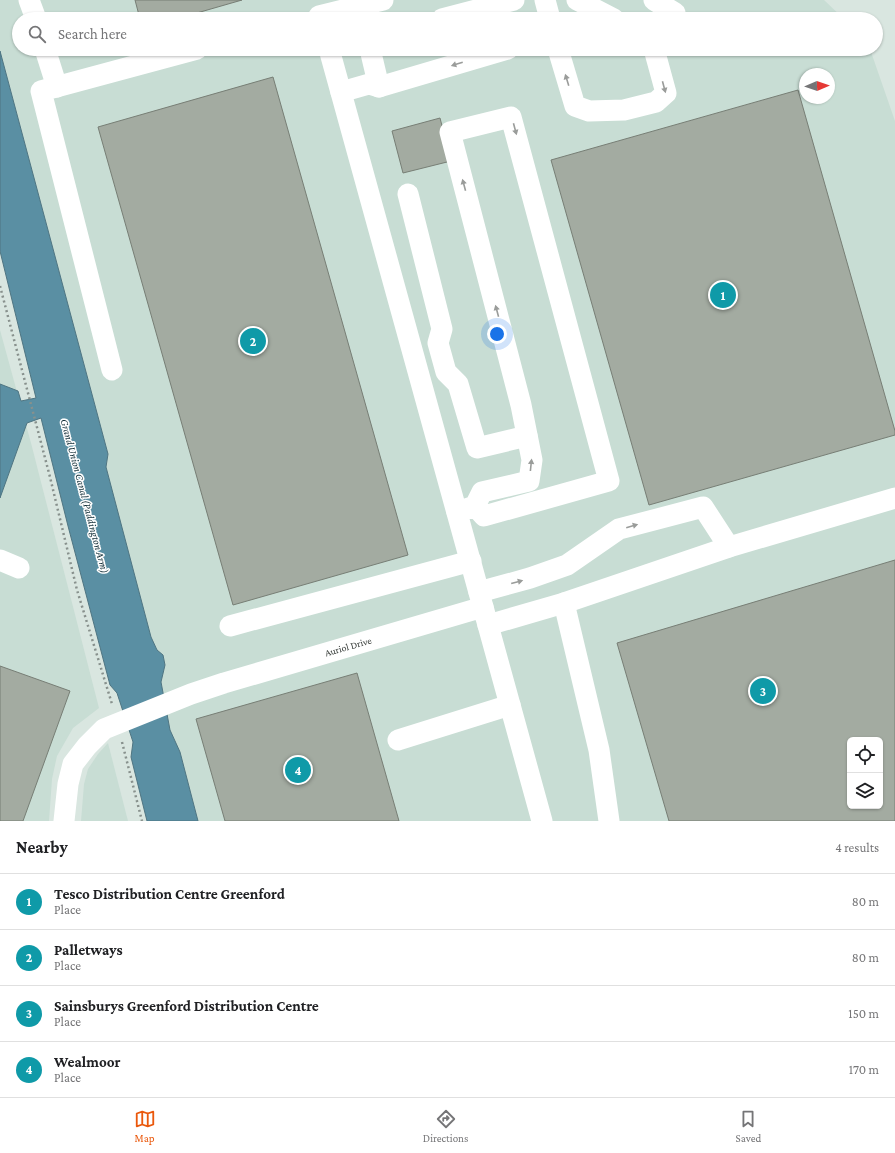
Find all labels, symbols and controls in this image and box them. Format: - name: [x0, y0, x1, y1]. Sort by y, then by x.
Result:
- search box: [12, 12, 883, 56]
- icon: search: [26, 23, 48, 45]
- text: Search here: [58, 26, 127, 42]
- one-way arrow: [451, 61, 463, 67]
- north arrow: [799, 68, 835, 104]
- one-way arrow: [564, 74, 570, 86]
- one-way arrow: [661, 81, 667, 93]
- one-way arrow: [512, 123, 518, 135]
- one-way arrow: [461, 179, 467, 191]
- pin: 1: [710, 280, 736, 310]
- one-way arrow: [493, 305, 499, 317]
- your location: [487, 324, 507, 344]
- pin: 2: [240, 326, 266, 356]
- water label: Grand Union Canal (Paddington Arm): [58, 418, 111, 575]
- one-way arrow: [528, 458, 534, 471]
- one-way arrow: [626, 522, 639, 528]
- one-way arrow: [511, 579, 523, 585]
- street label: Auriol Drive: [323, 634, 373, 658]
- pin: 3: [750, 676, 776, 706]
- map controls: [847, 737, 883, 809]
- button: locate: [847, 737, 883, 773]
- pin: 4: [285, 755, 311, 785]
- button: layers: [847, 773, 883, 809]
- text: Nearby: [16, 838, 68, 857]
- text: 4 results: [835, 840, 879, 855]
- text: Tesco Distribution Centre Greenford: [54, 886, 285, 902]
- text: 1: [27, 894, 31, 909]
- text: 80 m: [852, 894, 879, 909]
- text: Place: [54, 902, 81, 917]
- text: Palletways: [54, 942, 123, 958]
- text: 2: [26, 950, 32, 965]
- text: 80 m: [852, 950, 879, 965]
- text: Place: [54, 958, 81, 973]
- text: Sainsburys Greenford Distribution Centre: [54, 998, 319, 1014]
- text: 3: [26, 1006, 32, 1021]
- text: 150 m: [848, 1006, 879, 1021]
- text: Place: [54, 1014, 81, 1029]
- text: Wealmoor: [54, 1054, 121, 1070]
- text: 4: [25, 1062, 33, 1077]
- text: 170 m: [849, 1062, 879, 1077]
- text: Place: [54, 1070, 81, 1085]
- tab: Map: [134, 1108, 156, 1144]
- tab: Directions: [423, 1108, 468, 1144]
- tab: Saved: [736, 1108, 761, 1144]

